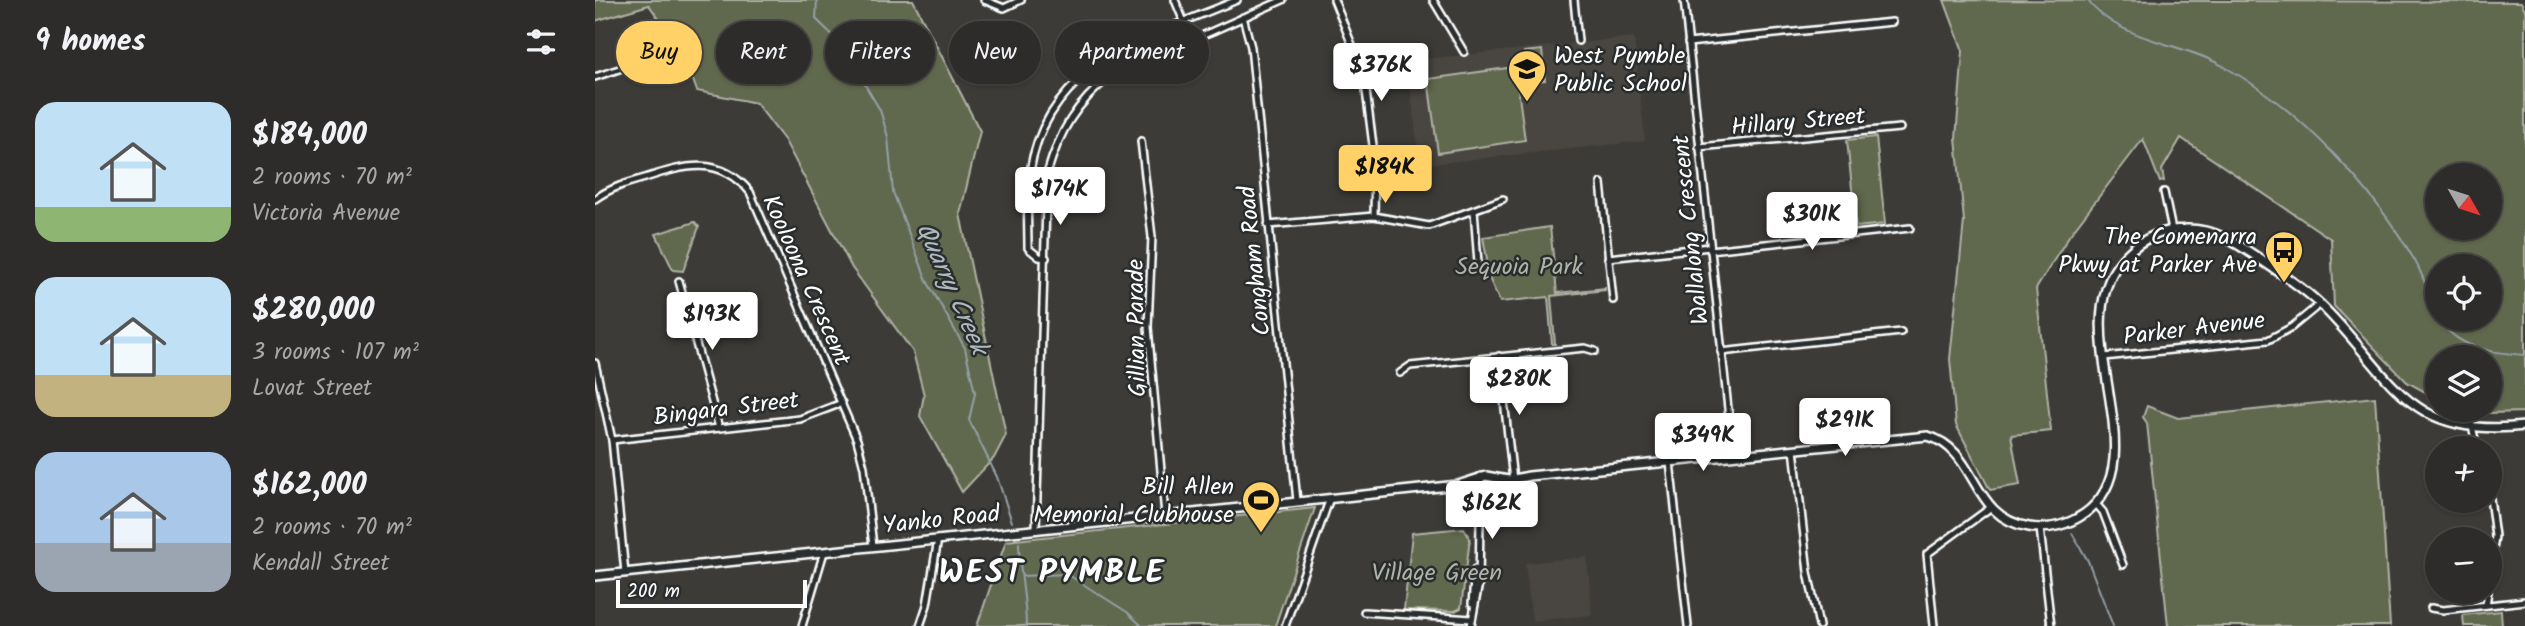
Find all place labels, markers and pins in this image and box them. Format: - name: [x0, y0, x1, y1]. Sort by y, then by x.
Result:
- place label: West Pymble Public School: [1554, 37, 1687, 104]
- pin: $376K: [1332, 43, 1430, 103]
- school or university icon: West Pymble Public School: [1506, 48, 1548, 103]
- pin: $184K: [1336, 146, 1434, 205]
- pin: $174K: [1011, 168, 1109, 227]
- pin: $301K: [1763, 192, 1861, 252]
- place label: The Comenarra Pkwy at Parker Ave: [2058, 218, 2257, 285]
- bus stop icon: The Comenarra Pkwy at Parker Ave: [2263, 229, 2305, 284]
- pin: $193K: [663, 292, 761, 352]
- pin: $280K: [1470, 358, 1568, 417]
- pin: $291K: [1796, 398, 1894, 458]
- pin: $349K: [1654, 414, 1752, 473]
- place label: Bill Allen Memorial Clubhouse: [1033, 468, 1234, 535]
- sports icon: Bill Allen Memorial Clubhouse: [1240, 479, 1282, 534]
- pin: $162K: [1443, 482, 1541, 541]

